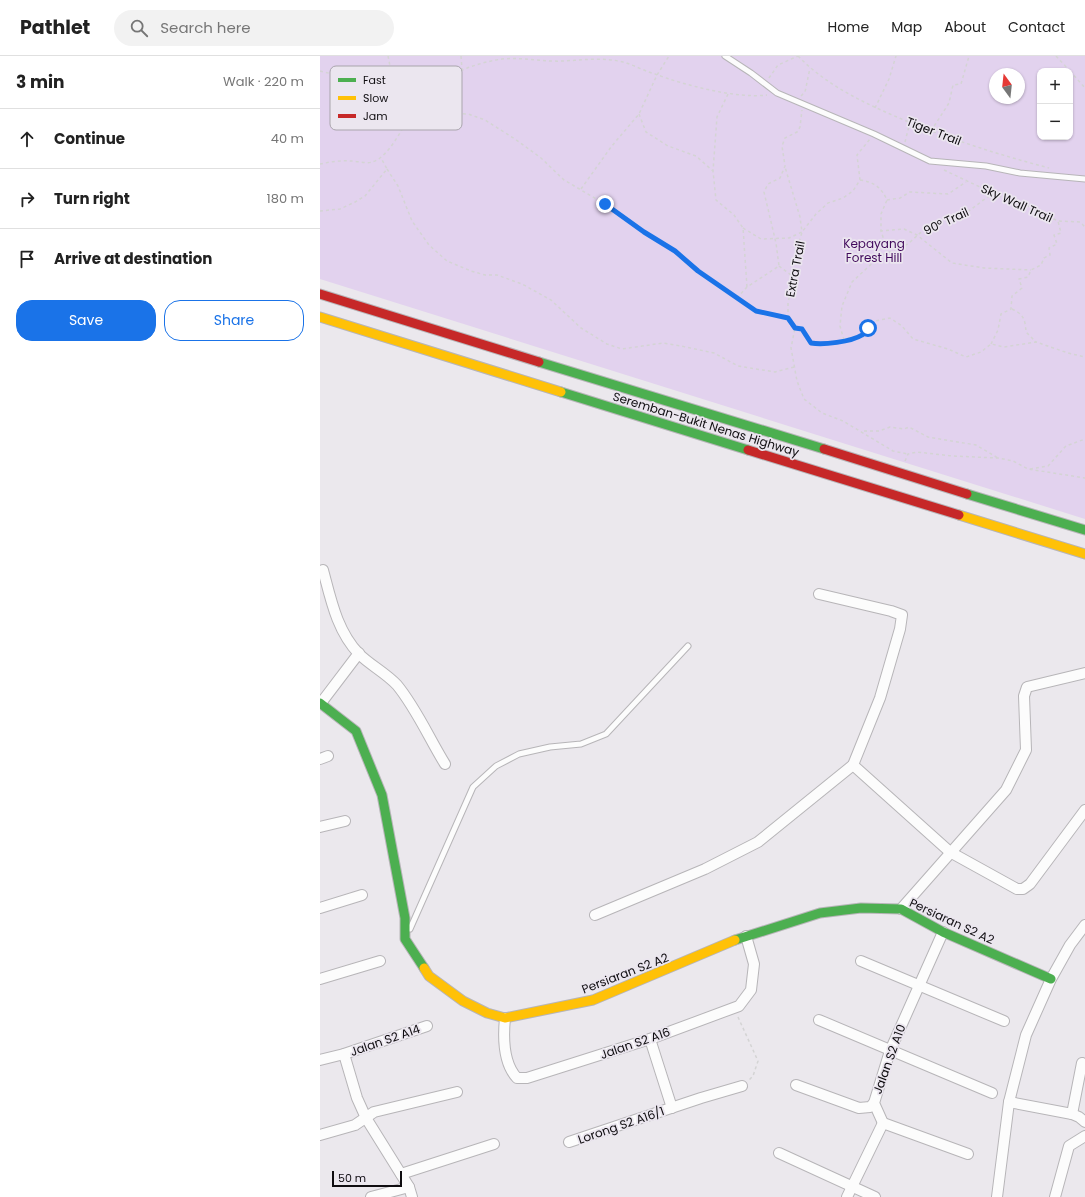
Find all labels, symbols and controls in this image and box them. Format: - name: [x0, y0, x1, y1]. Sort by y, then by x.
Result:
- search box: [114, 10, 394, 46]
- text: Pathlet: [20, 14, 90, 41]
- icon: search: [128, 17, 150, 39]
- text: Search here: [160, 17, 251, 38]
- text: Home: [827, 17, 869, 37]
- text: Map: [891, 17, 922, 37]
- text: About: [944, 17, 986, 37]
- text: Contact: [1008, 17, 1065, 37]
- legend: [330, 66, 462, 130]
- north arrow: [989, 68, 1025, 104]
- map controls: [1037, 68, 1073, 140]
- button: +: [1037, 68, 1073, 104]
- text: 3 min: [16, 70, 64, 94]
- text: Walk · 220 m: [223, 72, 304, 91]
- text: Fast: [363, 72, 386, 88]
- text: Slow: [363, 90, 388, 106]
- button: −: [1037, 104, 1073, 140]
- text: Jam: [363, 108, 388, 124]
- street label: Tiger Trail: [904, 113, 964, 149]
- icon: ahead: [16, 128, 38, 150]
- text: Continue: [54, 128, 125, 149]
- text: 40 m: [271, 129, 304, 148]
- street label: Sky Wall Trail: [978, 180, 1056, 226]
- icon: right: [16, 188, 38, 210]
- text: Turn right: [54, 188, 130, 209]
- text: 180 m: [267, 189, 304, 208]
- route end: [596, 195, 614, 213]
- street label: 90° Trail: [921, 203, 971, 239]
- park label: Kepayang Forest Hill: [843, 235, 905, 266]
- street label: Extra Trail: [781, 239, 809, 299]
- icon: arrive: [16, 248, 38, 270]
- text: Arrive at destination: [54, 248, 212, 269]
- button: Save: [16, 300, 156, 341]
- button: Share: [164, 300, 304, 341]
- route start: [859, 319, 877, 337]
- street label: Seremban-Bukit Nenas Highway: [611, 388, 801, 461]
- street label: Persiaran S2 A2: [907, 894, 997, 948]
- street label: Persiaran S2 A2: [579, 949, 671, 997]
- street label: Jalan S2 A14: [348, 1020, 423, 1060]
- street label: Jalan S2 A10: [869, 1022, 909, 1096]
- street label: Jalan S2 A16: [598, 1023, 672, 1063]
- street label: Lorong S2 A16/1: [576, 1102, 666, 1148]
- scale bar: [332, 1169, 402, 1188]
- text: 50 m: [338, 1170, 366, 1186]

